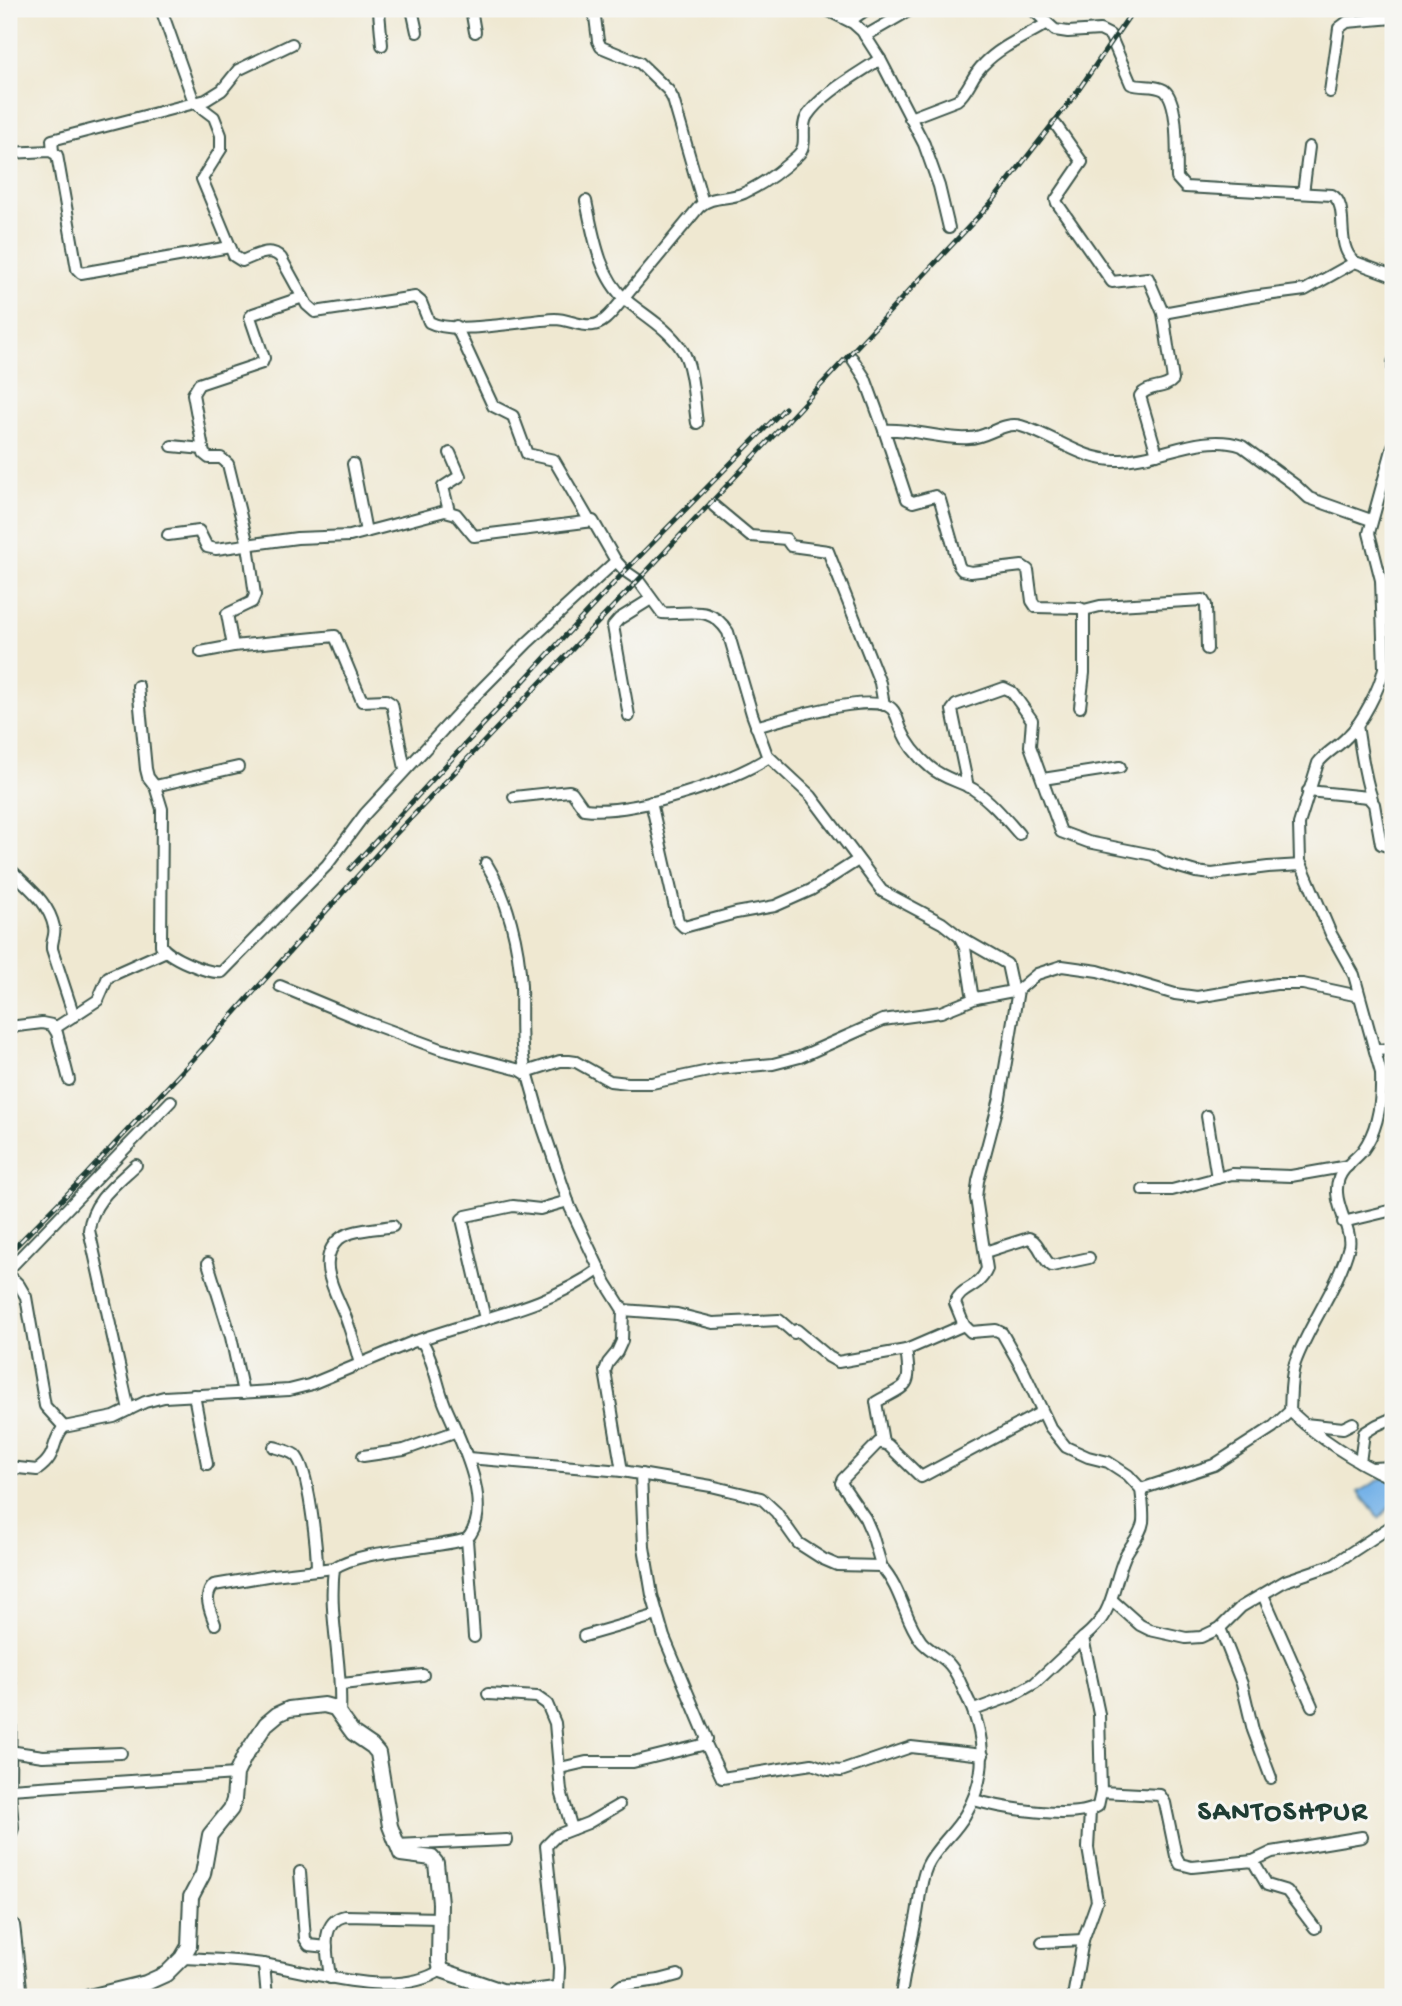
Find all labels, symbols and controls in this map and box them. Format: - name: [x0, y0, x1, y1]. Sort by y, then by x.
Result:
- district label: SANTOSHPUR: [1198, 1797, 1369, 1830]

